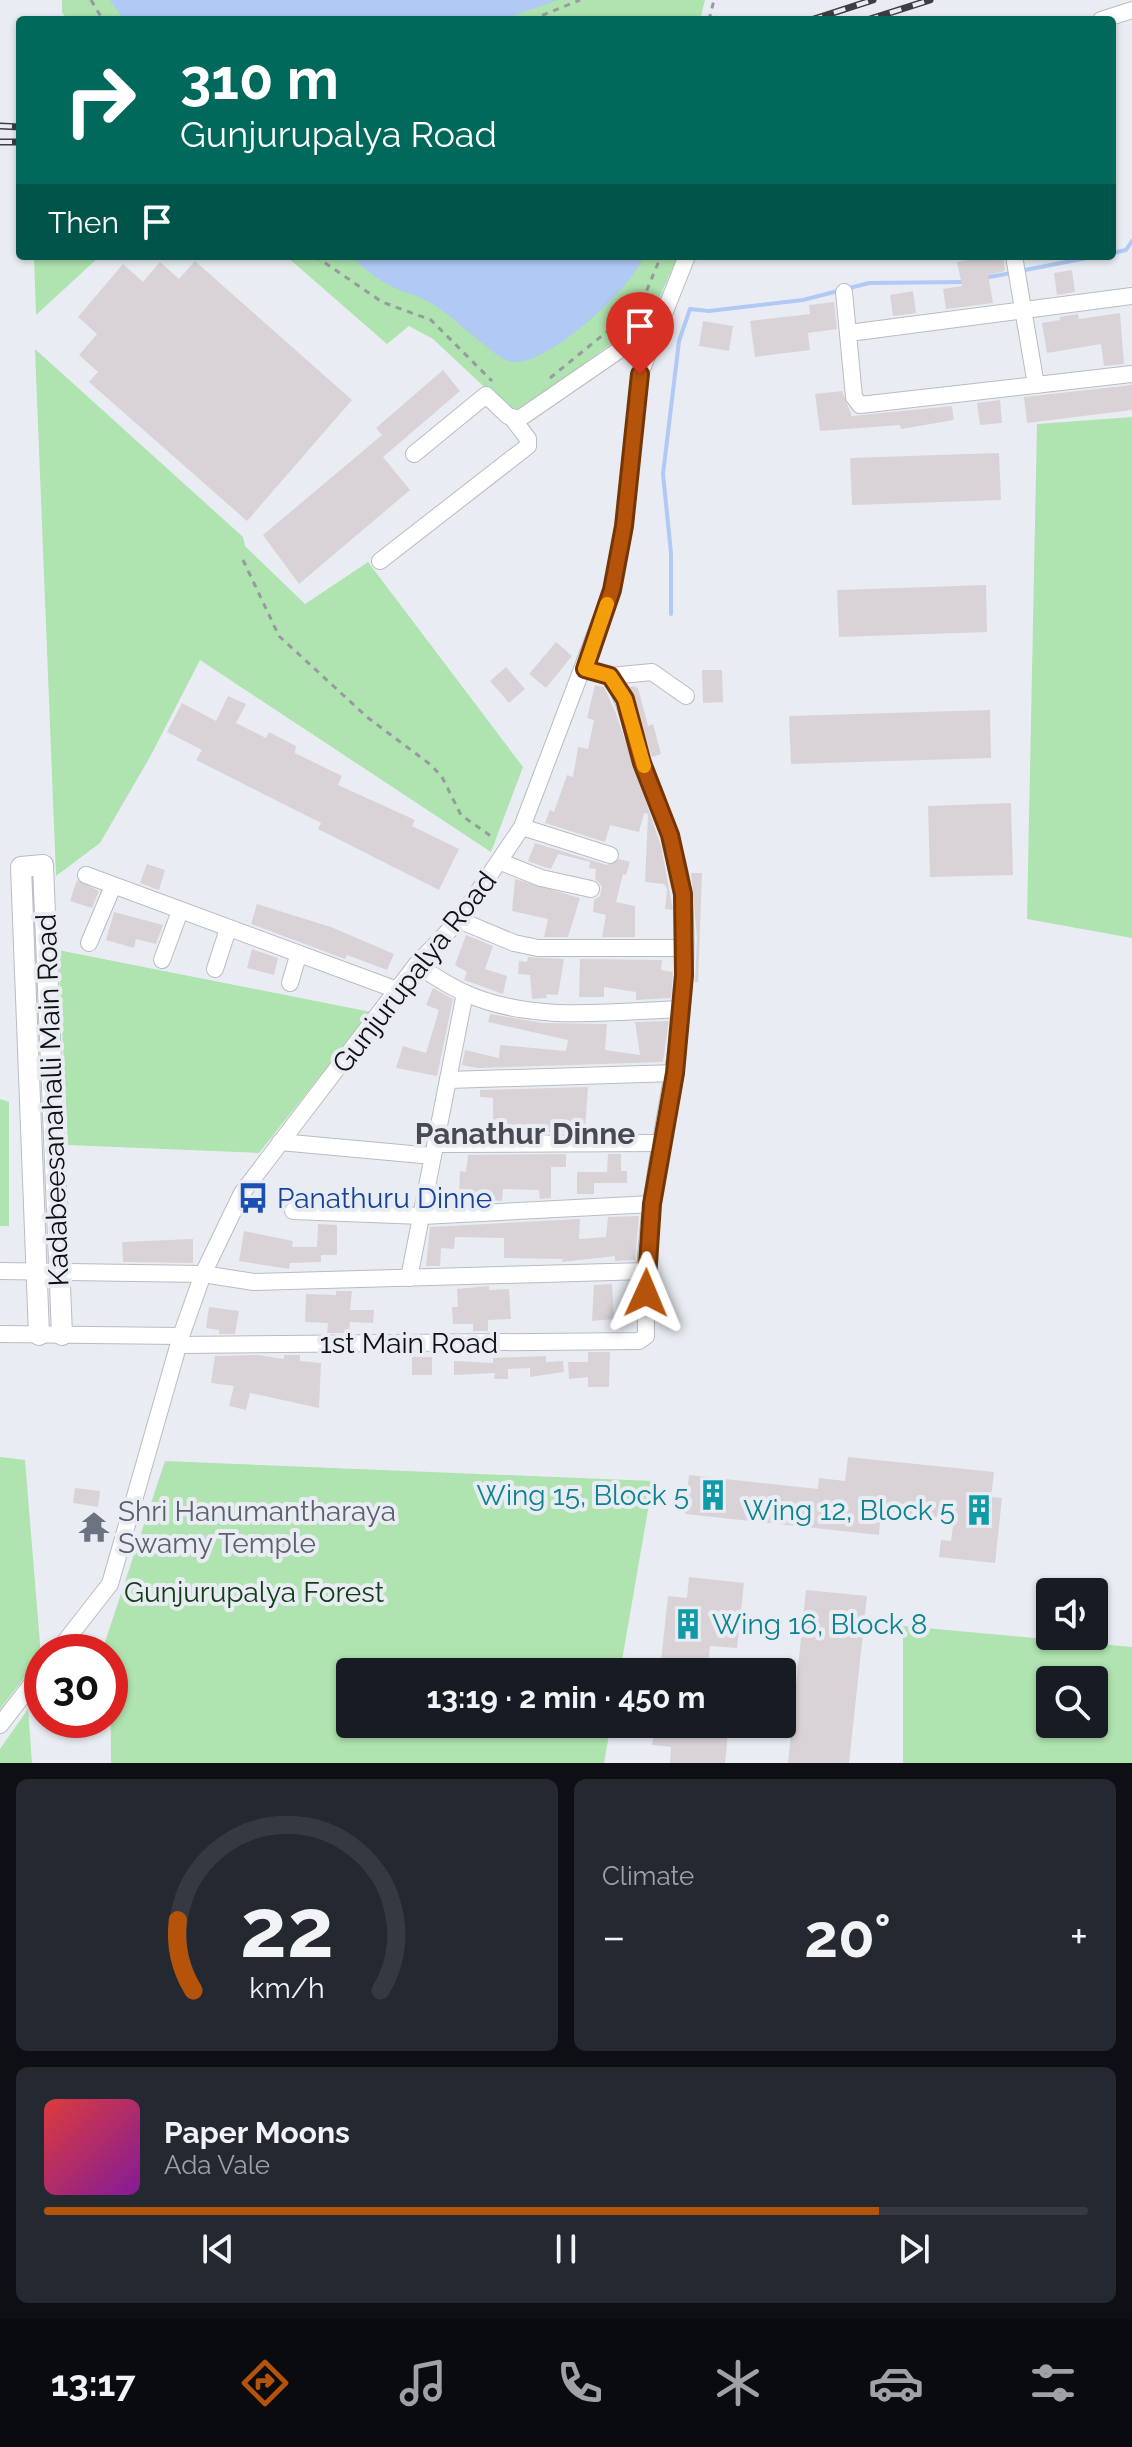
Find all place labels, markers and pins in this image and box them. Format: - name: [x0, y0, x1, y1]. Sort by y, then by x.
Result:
- pin: [606, 292, 674, 374]
- bus stop icon: Panathuru Dinne: [236, 1181, 270, 1215]
- place label: Panathuru Dinne: [277, 1182, 492, 1215]
- building icon: Wing 15, Block 5: [696, 1478, 730, 1512]
- place label: Wing 15, Block 5: [477, 1479, 689, 1512]
- building icon: Wing 12, Block 5: [962, 1493, 996, 1527]
- place label: Wing 12, Block 5: [743, 1494, 955, 1527]
- place label: Shri Hanumantharaya Swamy Temple: [118, 1495, 396, 1560]
- temple icon: Shri Hanumantharaya Swamy Temple: [77, 1510, 111, 1544]
- building icon: Wing 16, Block 8: [671, 1607, 705, 1641]
- place label: Wing 16, Block 8: [712, 1608, 927, 1641]

